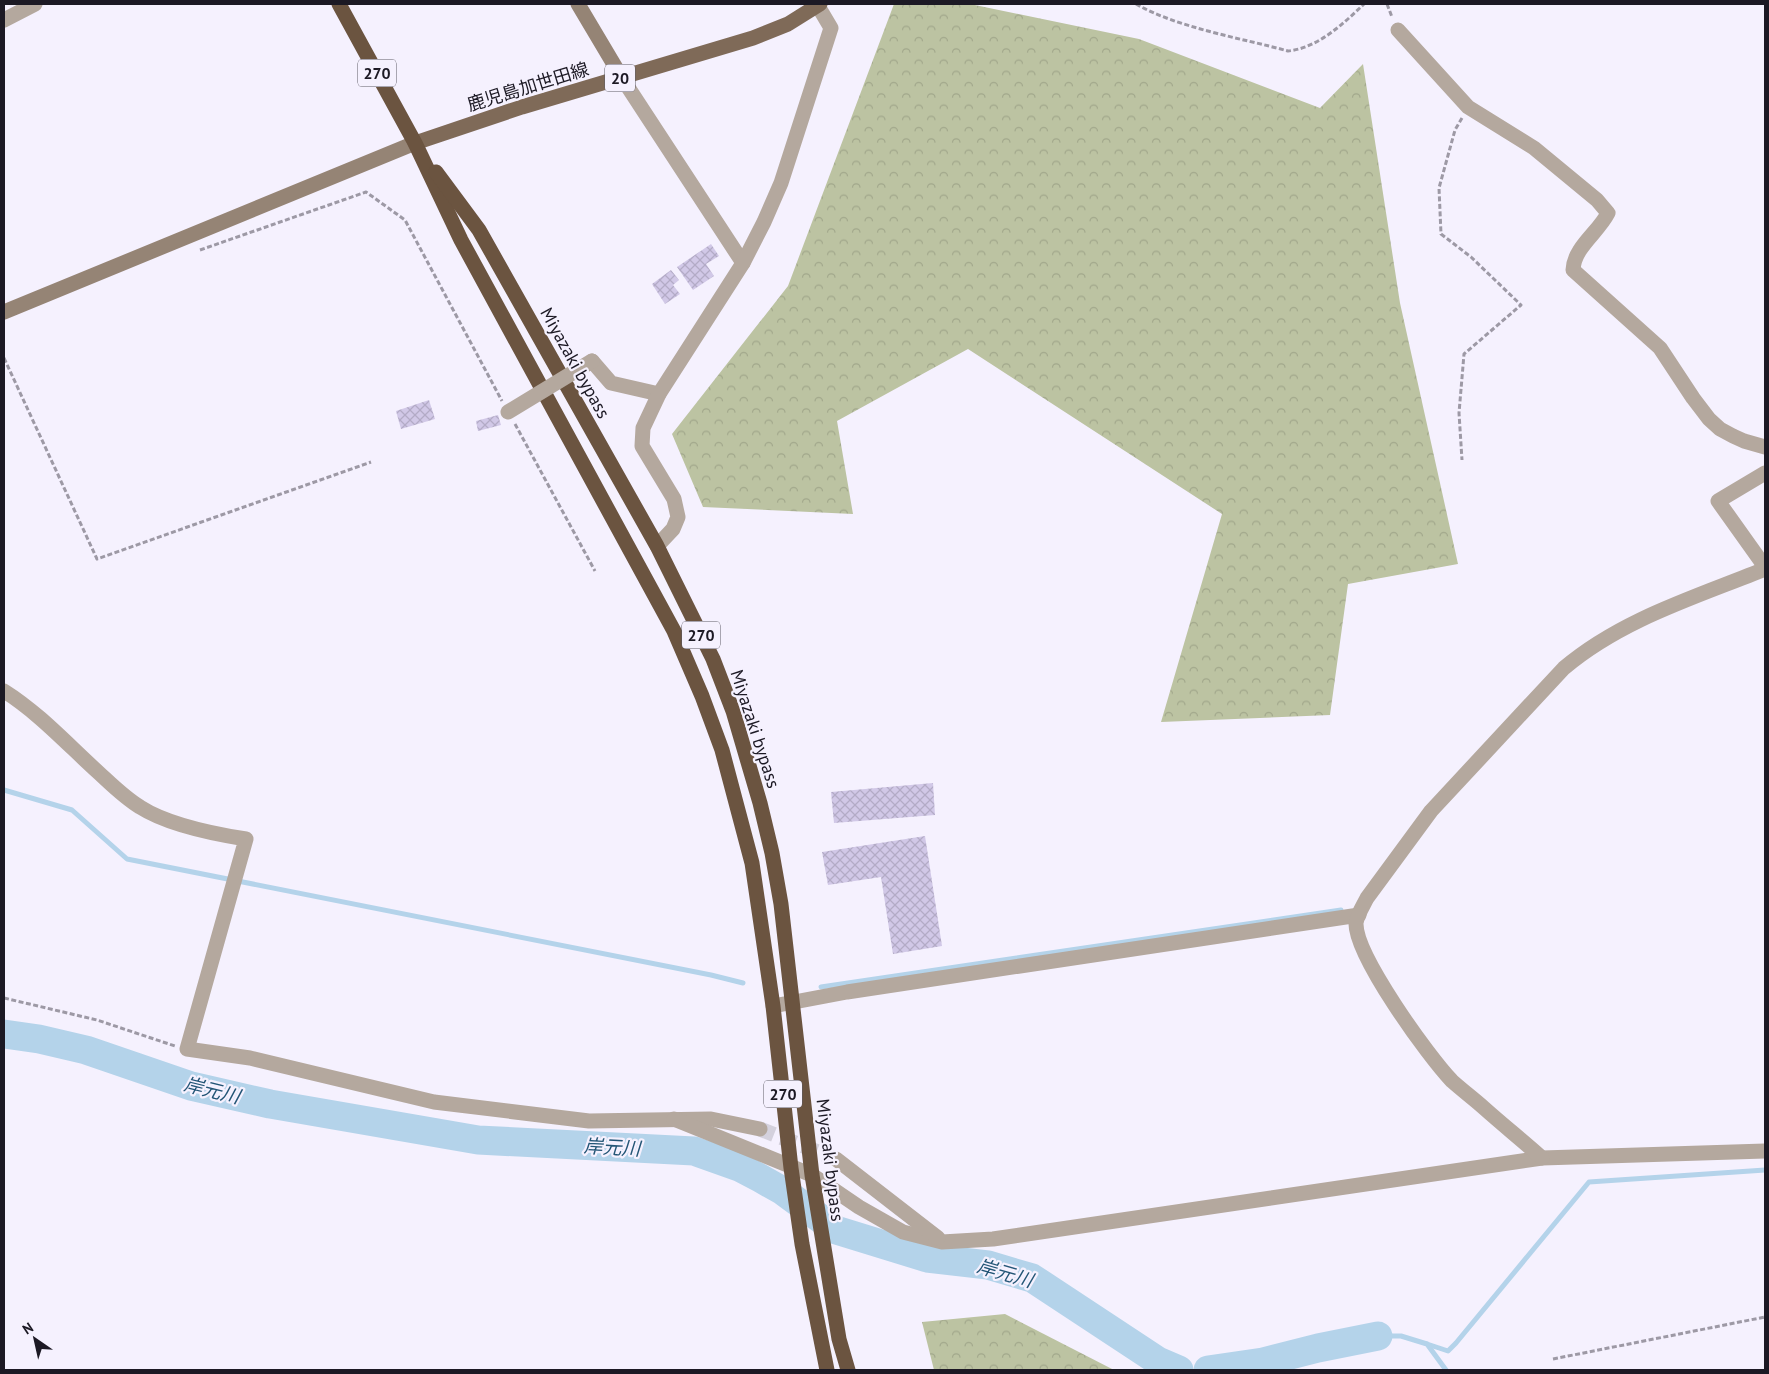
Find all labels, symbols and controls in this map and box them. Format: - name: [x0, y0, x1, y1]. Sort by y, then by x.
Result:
- street label: 鹿児島加世田線: [464, 57, 591, 116]
- road number: 270: [358, 59, 396, 86]
- road number: 20: [605, 64, 635, 92]
- street label: Miyazaki bypass: [535, 303, 615, 422]
- road number: 270: [682, 622, 720, 648]
- street label: Miyazaki bypass: [725, 667, 785, 791]
- water label: 岸元川: [181, 1071, 244, 1109]
- road number: 270: [764, 1080, 802, 1108]
- street label: Miyazaki bypass: [812, 1097, 849, 1223]
- water label: 岸元川: [583, 1134, 643, 1161]
- water label: 岸元川: [974, 1254, 1038, 1293]
- north arrow: [10, 1314, 60, 1364]
- text: N: [19, 1318, 37, 1338]

